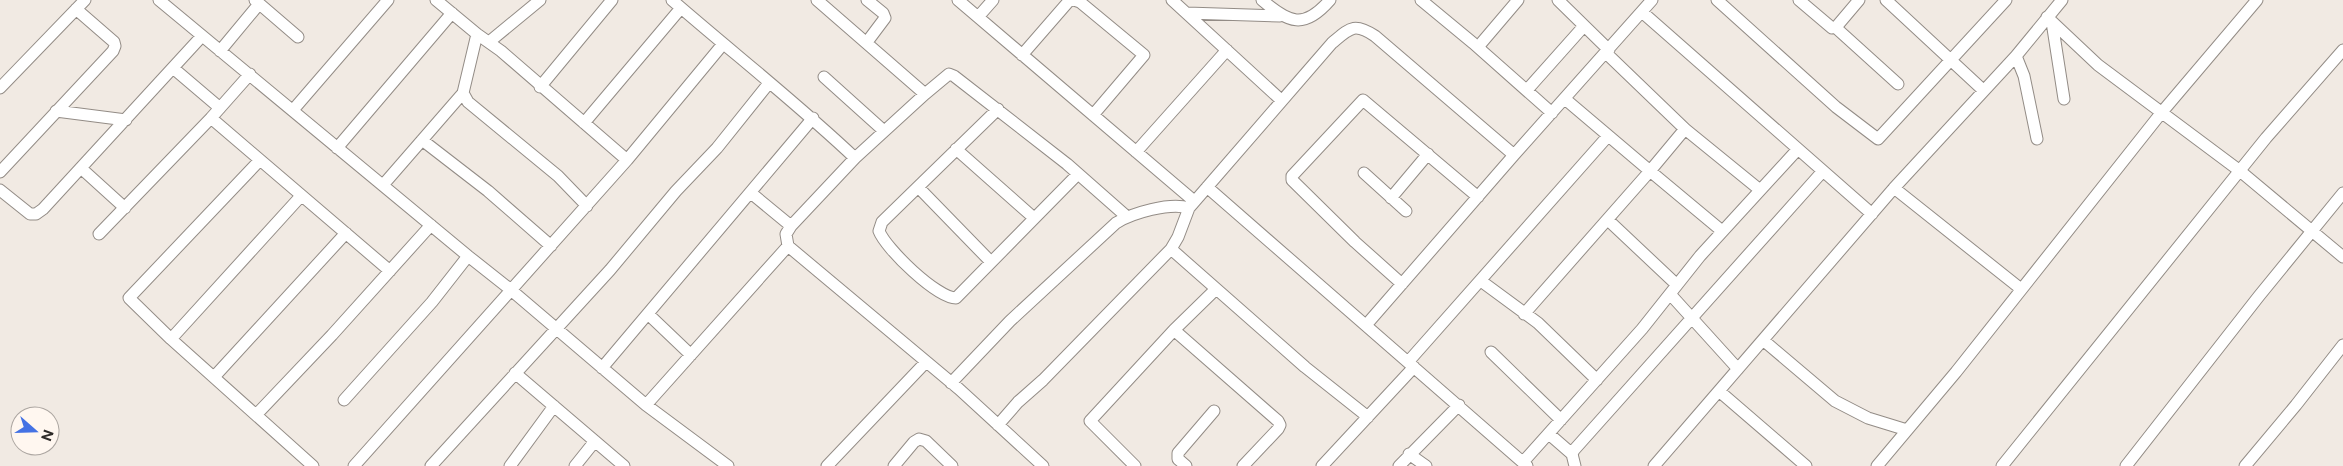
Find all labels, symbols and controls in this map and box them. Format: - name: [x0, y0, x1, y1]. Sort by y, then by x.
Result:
- north arrow: [10, 406, 60, 456]
- text: N: [38, 428, 57, 443]

